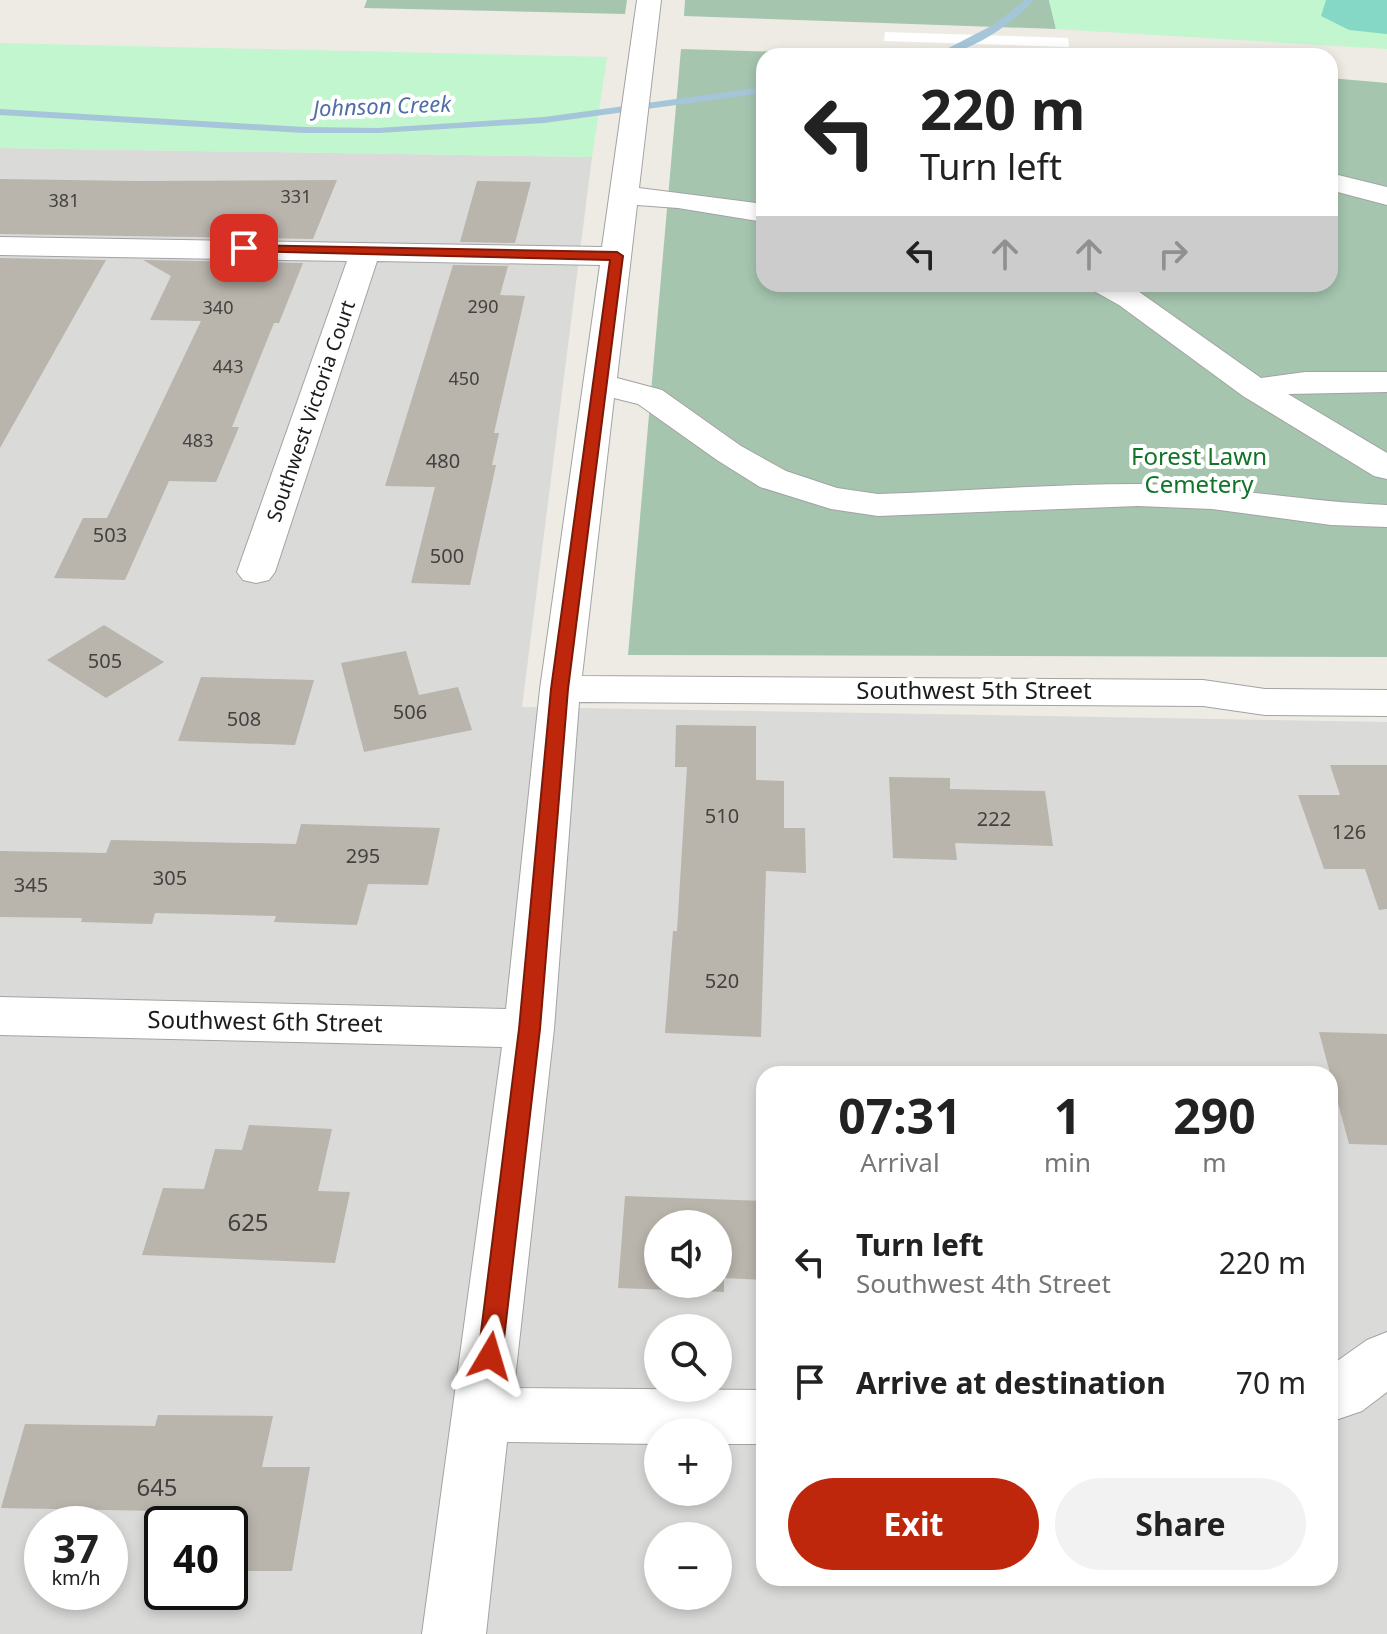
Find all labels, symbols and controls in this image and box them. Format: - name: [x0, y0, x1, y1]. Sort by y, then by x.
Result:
- text: 220 m: [920, 70, 1085, 146]
- icon: left: [788, 80, 892, 184]
- water label: Johnson Creek: [308, 88, 453, 123]
- text: Turn left: [920, 142, 1062, 191]
- house number: 331: [281, 184, 311, 208]
- house number: 381: [49, 188, 79, 212]
- pin: [210, 214, 278, 282]
- icon: arrive: [222, 226, 266, 270]
- icon: left: [899, 232, 943, 276]
- icon: ahead: [983, 232, 1027, 276]
- icon: ahead: [1067, 232, 1111, 276]
- icon: right: [1151, 232, 1195, 276]
- house number: 290: [468, 294, 498, 318]
- house number: 340: [203, 295, 233, 319]
- street label: Southwest Victoria Court: [260, 297, 361, 525]
- house number: 443: [213, 354, 243, 378]
- house number: 450: [449, 366, 479, 390]
- house number: 483: [183, 428, 213, 452]
- park label: Forest Lawn Cemetery: [1131, 439, 1267, 500]
- house number: 480: [426, 447, 460, 474]
- house number: 503: [93, 521, 127, 548]
- house number: 500: [430, 542, 464, 569]
- house number: 505: [88, 647, 122, 674]
- street label: Southwest 5th Street: [856, 673, 1092, 706]
- house number: 506: [393, 698, 427, 725]
- house number: 508: [227, 705, 261, 732]
- house number: 510: [705, 802, 739, 829]
- house number: 222: [977, 805, 1011, 832]
- house number: 126: [1332, 818, 1366, 845]
- house number: 295: [346, 842, 380, 869]
- house number: 305: [153, 864, 187, 891]
- house number: 345: [14, 871, 48, 898]
- house number: 520: [705, 967, 739, 994]
- street label: Southwest 6th Street: [147, 1002, 383, 1039]
- text: 07:31: [838, 1083, 962, 1148]
- text: 1: [1054, 1083, 1081, 1148]
- text: 290: [1173, 1083, 1256, 1148]
- text: Arrival: [860, 1144, 940, 1180]
- text: min: [1044, 1144, 1091, 1180]
- text: m: [1202, 1144, 1227, 1180]
- house number: 625: [227, 1205, 269, 1238]
- map controls: [644, 1210, 732, 1610]
- button: sound: [644, 1210, 732, 1298]
- text: Turn left: [856, 1224, 984, 1265]
- icon: left: [788, 1240, 832, 1284]
- text: 220 m: [1219, 1242, 1306, 1283]
- text: Southwest 4th Street: [856, 1265, 1111, 1301]
- position arrow: [448, 1314, 532, 1398]
- button: search: [644, 1314, 732, 1402]
- icon: arrive: [788, 1360, 832, 1404]
- text: Arrive at destination: [856, 1362, 1166, 1403]
- text: 70 m: [1236, 1362, 1306, 1403]
- button: +: [644, 1418, 732, 1506]
- house number: 645: [136, 1470, 178, 1503]
- button: Exit: [788, 1478, 1039, 1570]
- button: Share: [1055, 1478, 1306, 1570]
- speed limit sign: 40: [144, 1506, 248, 1610]
- text: 37: [53, 1520, 99, 1575]
- button: −: [644, 1522, 732, 1610]
- text: km/h: [51, 1564, 101, 1591]

